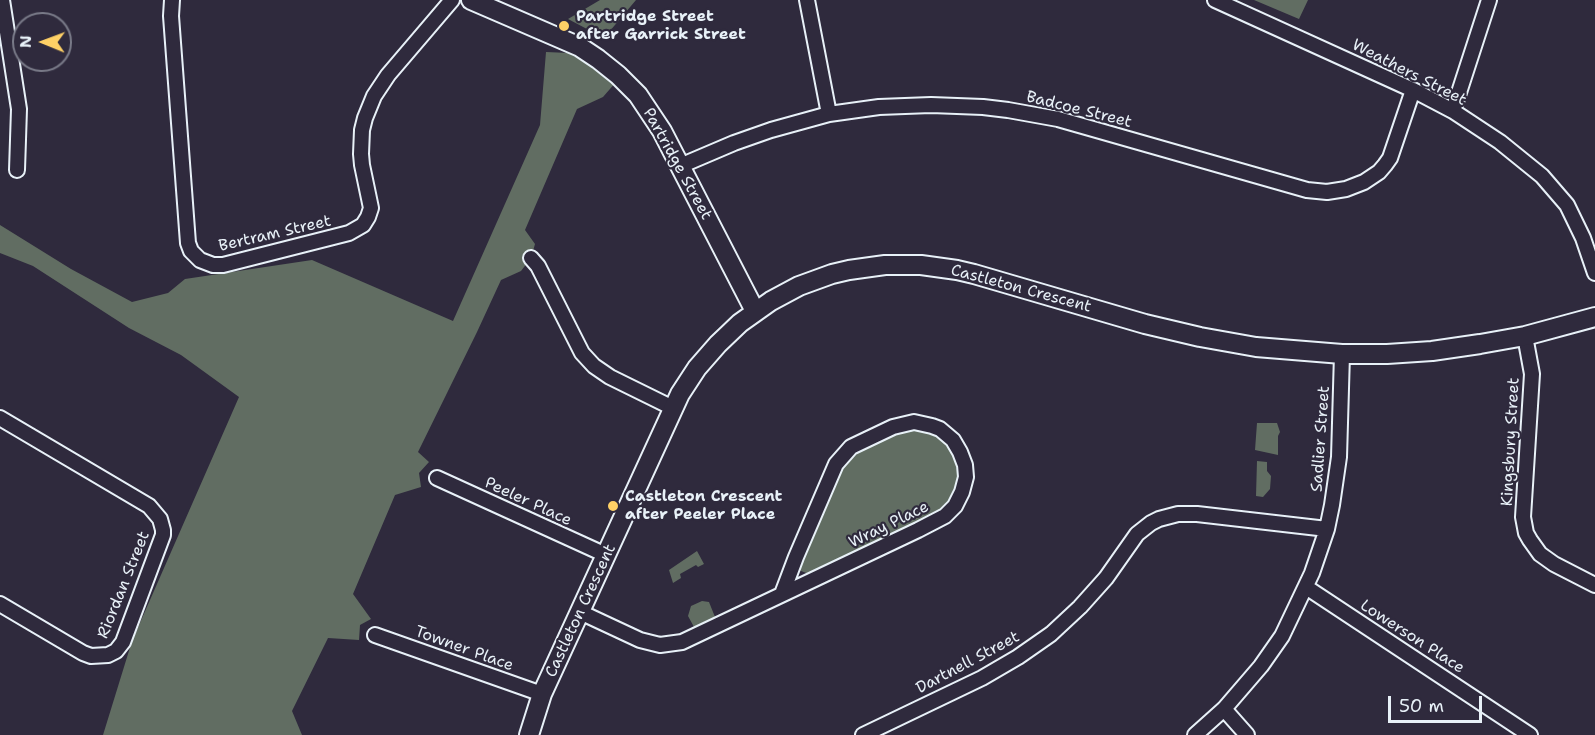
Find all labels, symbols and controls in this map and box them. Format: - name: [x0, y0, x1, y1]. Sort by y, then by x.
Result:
- place label: Partridge Street after Garrick Street: [576, 7, 746, 45]
- north arrow: [12, 12, 72, 72]
- marker: Partridge Street after Garrick Street: [557, 19, 571, 33]
- text: N: [15, 35, 36, 48]
- street label: Weathers Street: [1349, 36, 1469, 110]
- street label: Badcoe Street: [1024, 88, 1134, 132]
- street label: Partridge Street: [638, 105, 716, 223]
- street label: Bertram Street: [217, 212, 333, 256]
- street label: Castleton Crescent: [949, 261, 1093, 317]
- street label: Kingsbury Street: [1498, 377, 1524, 507]
- street label: Sadlier Street: [1308, 385, 1334, 493]
- street label: Peeler Place: [481, 473, 575, 531]
- place label: Castleton Crescent after Peeler Place: [625, 487, 782, 525]
- street label: Wray Place: [846, 497, 932, 553]
- marker: Castleton Crescent after Peeler Place: [606, 499, 620, 513]
- street label: Riordan Street: [94, 529, 154, 641]
- street label: Castleton Crescent: [542, 541, 620, 681]
- street label: Lowerson Place: [1356, 596, 1468, 678]
- street label: Towner Place: [412, 622, 516, 676]
- street label: Dartnell Street: [913, 628, 1023, 698]
- scale bar: [1391, 684, 1486, 722]
- text: 50 m: [1399, 694, 1444, 718]

